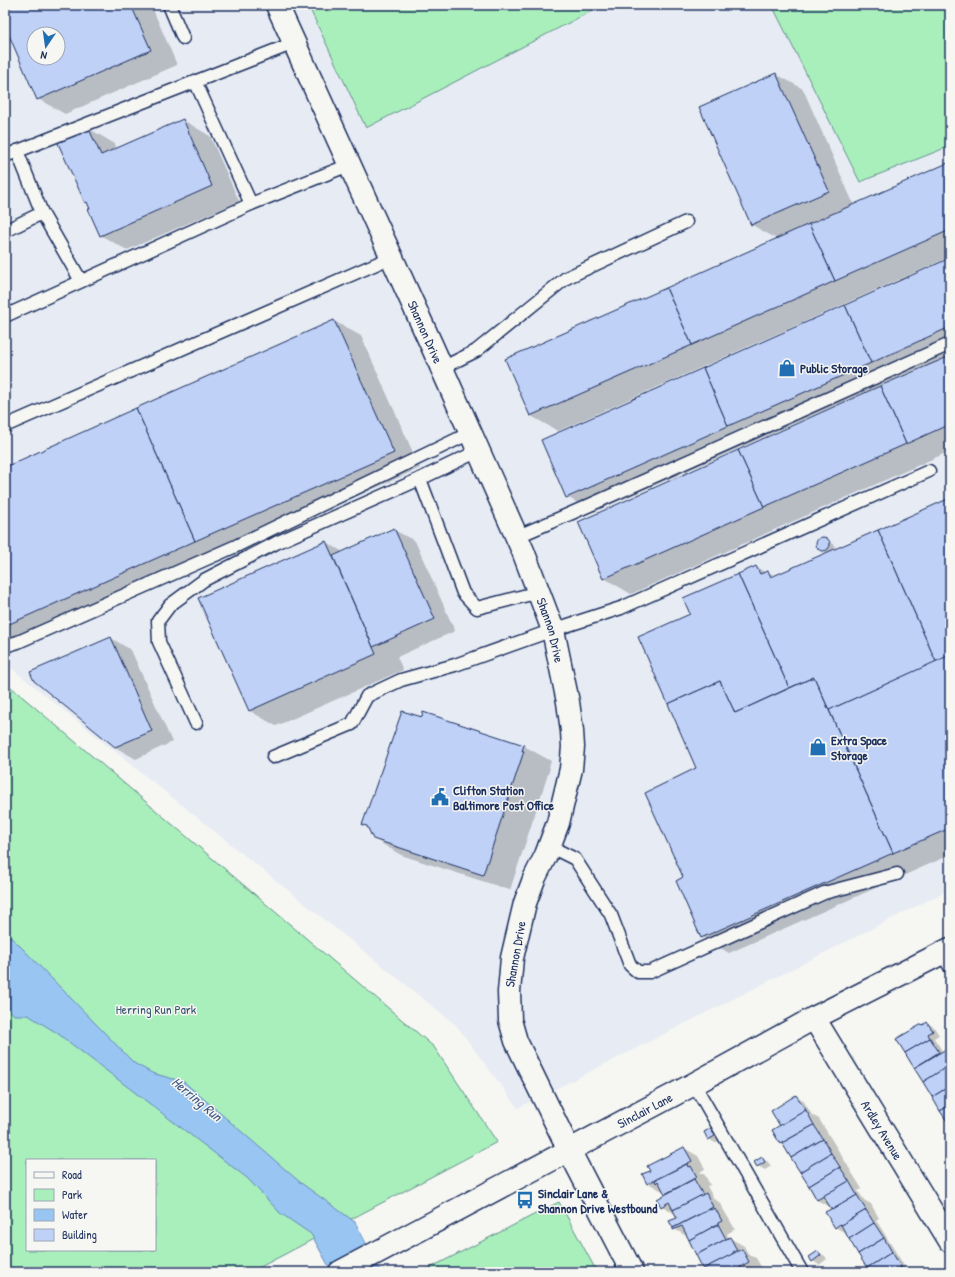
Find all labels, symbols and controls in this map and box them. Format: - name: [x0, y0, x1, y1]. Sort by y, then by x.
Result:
- north arrow: [26, 26, 66, 66]
- text: N: [39, 48, 48, 63]
- street label: Shannon Drive: [404, 298, 447, 366]
- shop icon: Public Storage: [777, 358, 797, 378]
- place label: Public Storage: [800, 359, 869, 378]
- street label: Shannon Drive: [533, 595, 569, 664]
- place label: Extra Space Storage: [831, 731, 888, 765]
- shop icon: Extra Space Storage: [808, 737, 828, 757]
- place label: Clifton Station Baltimore Post Office: [453, 781, 555, 814]
- public building icon: Clifton Station Baltimore Post Office: [430, 787, 450, 807]
- street label: Shannon Drive: [500, 920, 530, 988]
- park label: Herring Run Park: [116, 1000, 197, 1018]
- water label: Herring Run: [168, 1072, 228, 1127]
- street label: Sinclair Lane: [614, 1088, 676, 1132]
- street label: Ardley Avenue: [857, 1097, 907, 1163]
- legend: [26, 1159, 156, 1251]
- text: Road: [62, 1166, 82, 1183]
- place label: Sinclair Lane & Shannon Drive Westbound: [538, 1184, 658, 1217]
- text: Park: [62, 1186, 82, 1203]
- bus stop icon: Sinclair Lane & Shannon Drive Westbound: [515, 1190, 535, 1210]
- text: Water: [62, 1206, 88, 1223]
- text: Building: [62, 1226, 97, 1243]

